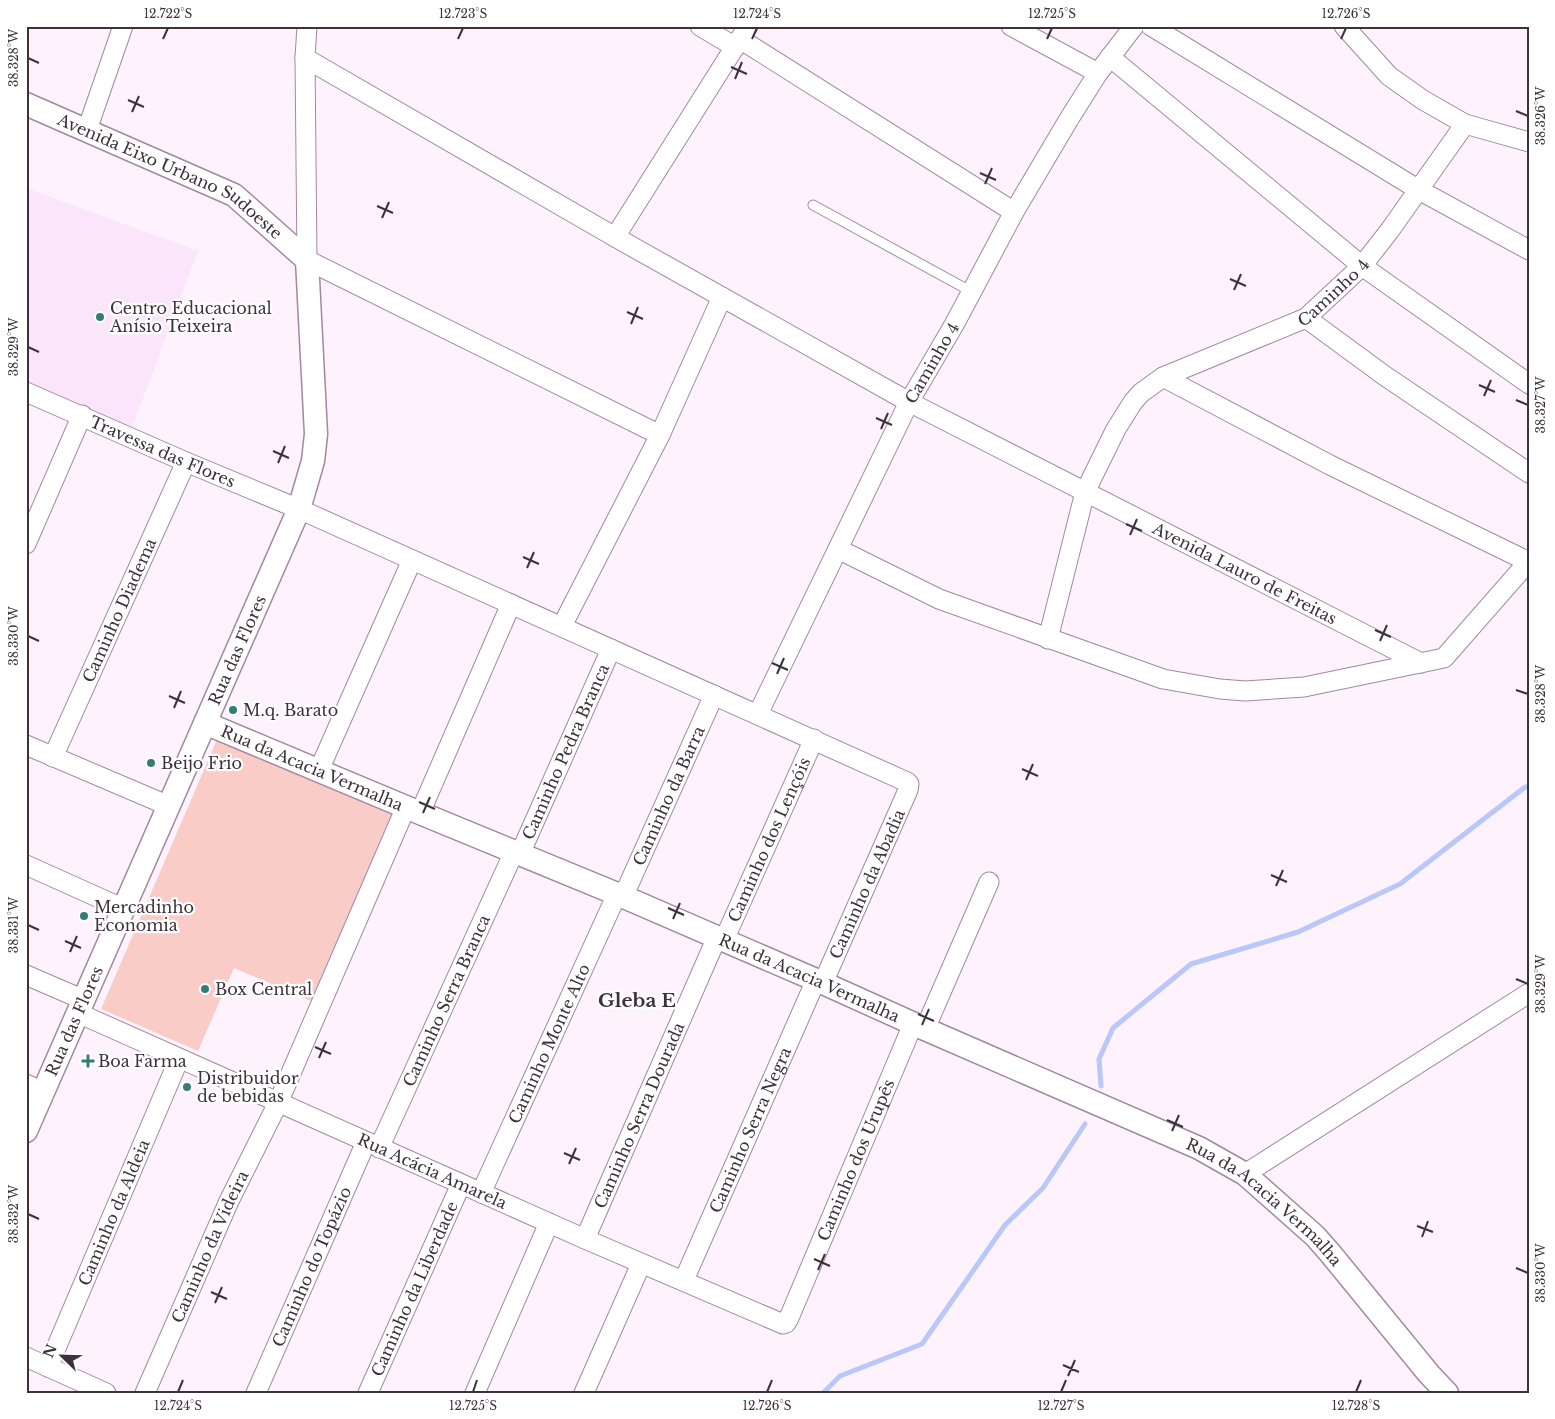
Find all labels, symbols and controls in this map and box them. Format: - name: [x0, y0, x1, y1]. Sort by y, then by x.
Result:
- text: 12.722°S: [144, 6, 192, 21]
- text: 12.723°S: [439, 6, 487, 21]
- text: 12.724°S: [733, 6, 781, 21]
- text: 12.725°S: [1028, 6, 1076, 21]
- text: 12.726°S: [1322, 6, 1371, 21]
- text: 38.328°W: [6, 28, 21, 87]
- text: 38.326°W: [1533, 86, 1548, 145]
- street label: Avenida Eixo Urbano Sudoeste: [54, 109, 286, 243]
- street label: Caminho 4: [1295, 255, 1374, 330]
- place label: Centro Educacional Anísio Teixeira: [109, 298, 272, 336]
- marker: Centro Educacional Anísio Teixeira: [94, 311, 106, 323]
- text: 38.329°W: [6, 317, 21, 376]
- street label: Caminho 4: [900, 318, 963, 407]
- text: 38.327°W: [1533, 376, 1548, 433]
- street label: Travessa das Flores: [87, 411, 238, 491]
- street label: Avenida Lauro de Freitas: [1149, 518, 1340, 628]
- street label: Caminho Diadema: [78, 535, 160, 685]
- street label: Rua das Flores: [204, 592, 270, 708]
- text: 38.330°W: [6, 605, 21, 666]
- street label: Caminho Pedra Branca: [518, 661, 613, 843]
- text: 38.328°W: [1533, 664, 1548, 723]
- place label: M.q. Barato: [243, 700, 338, 720]
- marker: M.q. Barato: [227, 704, 239, 716]
- street label: Rua da Acacia Vermalha: [218, 721, 406, 815]
- street label: Caminho da Barra: [628, 723, 709, 869]
- place label: Beijo Frio: [161, 753, 242, 773]
- street label: Caminho dos Lençóis: [723, 754, 814, 925]
- marker: Beijo Frio: [145, 757, 157, 769]
- street label: Caminho da Abadia: [825, 806, 909, 962]
- text: 38.331°W: [6, 896, 21, 953]
- place label: Mercadinho Economia: [94, 897, 194, 935]
- marker: Mercadinho Economia: [78, 910, 90, 922]
- street label: Caminho Serra Branca: [398, 911, 494, 1090]
- street label: Rua da Acacia Vermalha: [716, 929, 903, 1026]
- text: 38.329°W: [1533, 954, 1548, 1013]
- street label: Caminho Monte Alto: [504, 961, 594, 1127]
- street label: Rua das Flores: [41, 963, 107, 1079]
- place label: Box Central: [215, 979, 312, 999]
- marker: Box Central: [199, 983, 211, 995]
- district label: Gleba E: [598, 989, 676, 1012]
- street label: Caminho Serra Dourada: [590, 1019, 689, 1211]
- street label: Caminho Serra Negra: [705, 1044, 795, 1216]
- place label: Boa Farma: [98, 1051, 187, 1071]
- marker: Boa Farma: [82, 1055, 94, 1067]
- place label: Distribuidor de bebidas: [197, 1068, 299, 1106]
- street label: Caminho dos Urupês: [813, 1076, 899, 1244]
- marker: Distribuidor de bebidas: [181, 1081, 193, 1093]
- street label: Rua Acácia Amarela: [355, 1129, 510, 1213]
- street label: Rua da Acacia Vermalha: [1183, 1134, 1346, 1270]
- street label: Caminho da Aldeia: [74, 1136, 154, 1288]
- street label: Caminho da Videira: [167, 1167, 253, 1326]
- street label: Caminho do Topázio: [268, 1183, 355, 1350]
- text: 38.332°W: [6, 1184, 21, 1243]
- street label: Caminho da Liberdade: [367, 1198, 462, 1379]
- text: 38.330°W: [1533, 1242, 1548, 1303]
- north arrow: [38, 1332, 88, 1382]
- text: N: [39, 1341, 61, 1360]
- text: 12.724°S: [154, 1398, 202, 1413]
- text: 12.725°S: [449, 1398, 497, 1413]
- text: 12.726°S: [743, 1398, 792, 1413]
- text: 12.727°S: [1037, 1398, 1085, 1413]
- text: 12.728°S: [1332, 1398, 1380, 1413]

